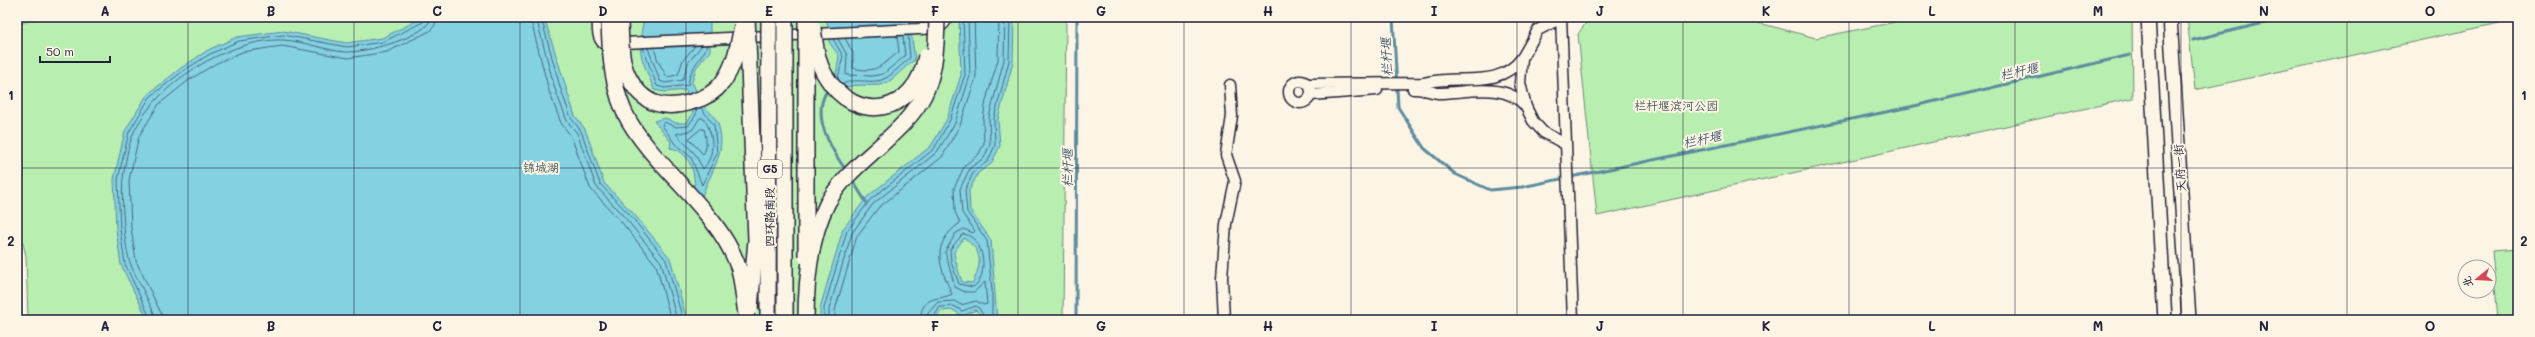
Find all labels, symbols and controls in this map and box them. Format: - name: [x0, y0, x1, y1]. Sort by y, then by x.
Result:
- text: A: [100, 2, 110, 19]
- text: B: [267, 2, 276, 19]
- text: C: [432, 2, 442, 19]
- text: D: [598, 2, 608, 19]
- text: E: [765, 2, 773, 19]
- text: F: [931, 2, 939, 19]
- text: G: [1096, 2, 1106, 19]
- text: H: [1263, 2, 1273, 19]
- text: I: [1431, 2, 1438, 19]
- text: J: [1596, 2, 1604, 19]
- text: K: [1762, 2, 1771, 19]
- text: L: [1928, 2, 1936, 19]
- text: M: [2093, 2, 2103, 19]
- text: N: [2259, 2, 2269, 19]
- text: O: [2425, 2, 2435, 19]
- water label: 栏杆堰: [1376, 35, 1395, 77]
- scale bar: [40, 38, 110, 64]
- text: 50 m: [46, 43, 74, 59]
- water label: 栏杆堰: [1998, 57, 2042, 83]
- text: 1: [8, 86, 14, 103]
- text: 1: [2521, 86, 2527, 103]
- park label: 栏杆堰滨河公园: [1634, 97, 1718, 113]
- water label: 栏杆堰: [1681, 126, 1725, 151]
- street label: 天府一街: [2169, 144, 2189, 193]
- water label: 栏杆堰: [1058, 147, 1075, 188]
- park label: 锦城湖: [523, 159, 559, 175]
- road number: G5: [758, 160, 782, 178]
- street label: 四环路南段: [761, 187, 777, 247]
- text: 2: [7, 232, 15, 249]
- text: 2: [2520, 232, 2528, 249]
- north arrow: [2457, 259, 2497, 299]
- text: 北: [2458, 275, 2476, 290]
- text: A: [100, 317, 110, 334]
- text: B: [267, 317, 276, 334]
- text: C: [432, 317, 442, 334]
- text: D: [598, 317, 608, 334]
- text: E: [765, 317, 773, 334]
- text: F: [931, 317, 939, 334]
- text: G: [1096, 317, 1106, 334]
- text: H: [1263, 317, 1273, 334]
- text: I: [1431, 317, 1438, 334]
- text: J: [1596, 317, 1604, 334]
- text: K: [1762, 317, 1771, 334]
- text: L: [1928, 317, 1936, 334]
- text: M: [2093, 317, 2103, 334]
- text: N: [2259, 317, 2269, 334]
- text: O: [2425, 317, 2435, 334]

